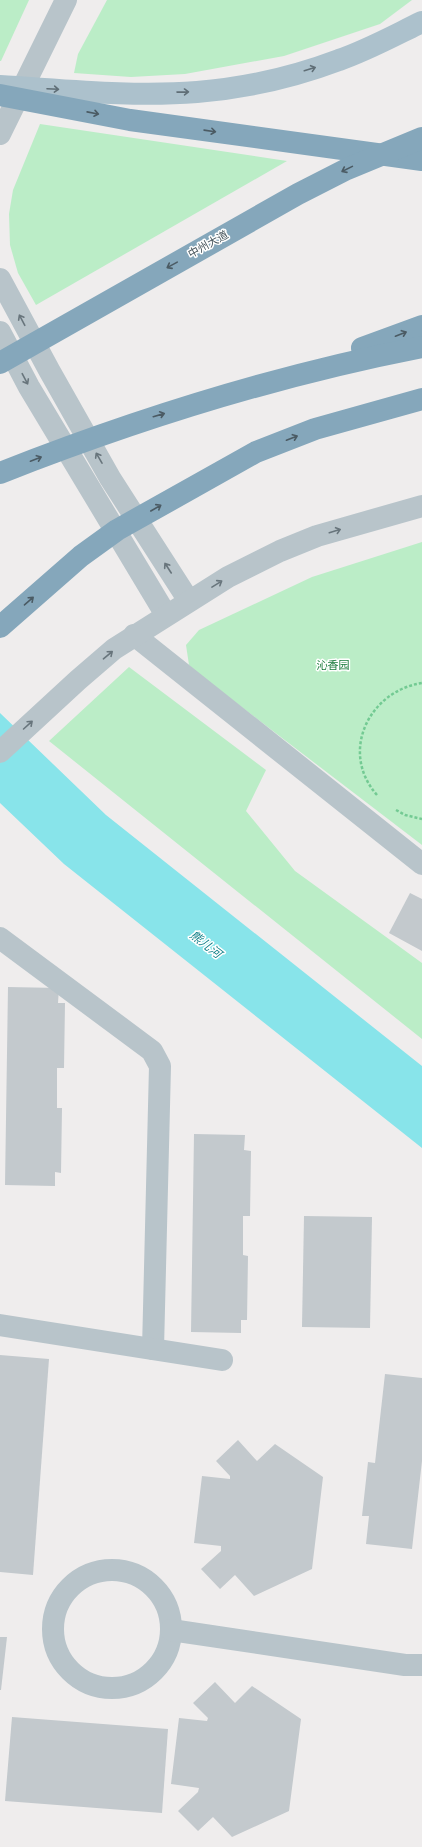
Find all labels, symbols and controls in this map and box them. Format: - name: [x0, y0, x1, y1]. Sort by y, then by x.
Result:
- one-way arrow: [303, 65, 316, 72]
- one-way arrow: [46, 86, 59, 93]
- one-way arrow: [176, 89, 189, 96]
- one-way arrow: [86, 109, 99, 117]
- one-way arrow: [203, 127, 216, 135]
- one-way arrow: [342, 166, 354, 173]
- street label: 中州大道: [185, 227, 231, 261]
- one-way arrow: [166, 261, 178, 269]
- one-way arrow: [18, 314, 25, 326]
- one-way arrow: [394, 329, 406, 337]
- one-way arrow: [22, 373, 29, 385]
- one-way arrow: [152, 411, 165, 418]
- one-way arrow: [285, 434, 297, 442]
- one-way arrow: [95, 452, 102, 464]
- one-way arrow: [30, 454, 42, 462]
- one-way arrow: [150, 503, 162, 511]
- one-way arrow: [328, 527, 341, 534]
- one-way arrow: [164, 562, 172, 574]
- one-way arrow: [211, 580, 222, 588]
- one-way arrow: [23, 596, 34, 605]
- one-way arrow: [102, 650, 113, 659]
- park label: 沁香园: [317, 658, 350, 672]
- one-way arrow: [23, 721, 33, 730]
- water label: 熊儿河: [187, 927, 226, 962]

